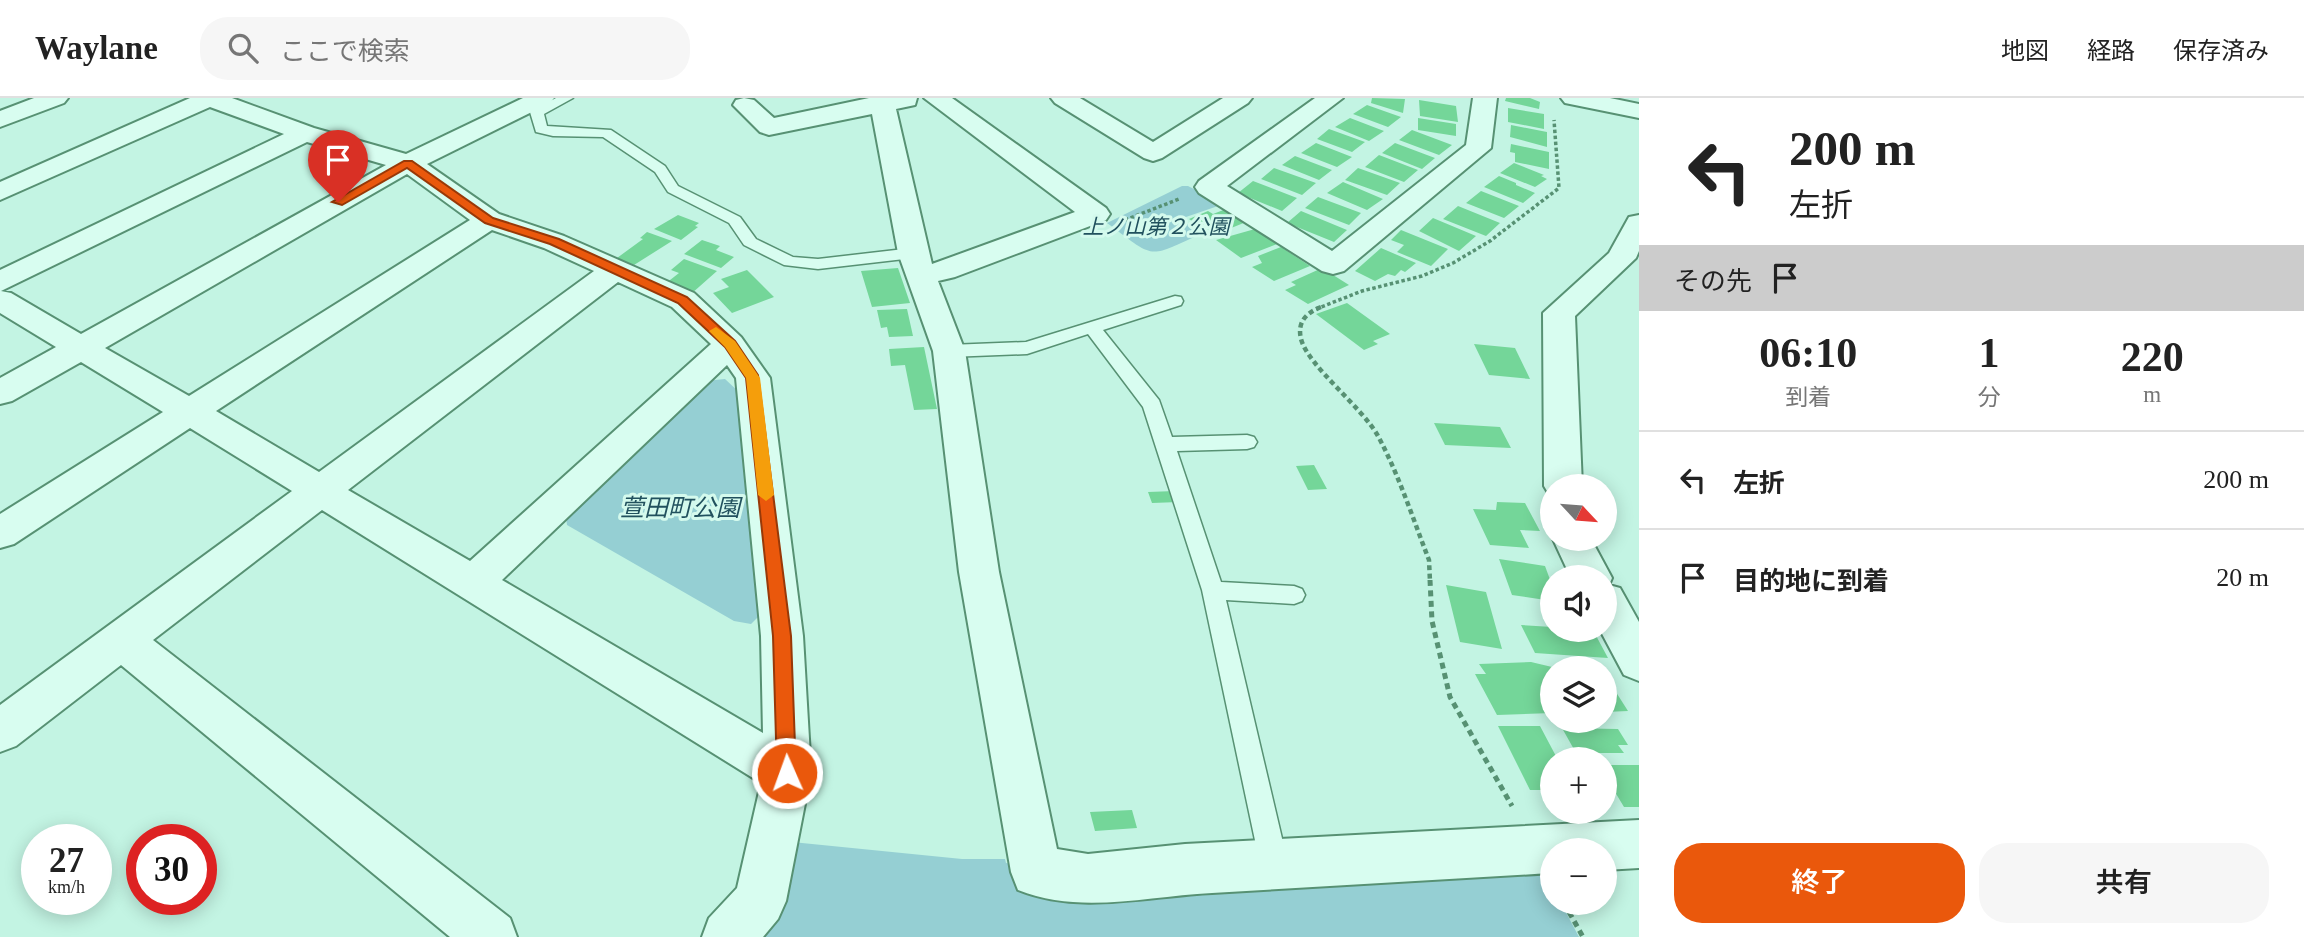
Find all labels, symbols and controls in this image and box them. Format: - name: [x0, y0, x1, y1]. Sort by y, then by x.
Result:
- search box: [200, 17, 690, 80]
- icon: search: [224, 29, 262, 67]
- text: Waylane: [35, 30, 158, 66]
- text: ここで検索: [280, 37, 410, 66]
- text: 地図: [2001, 38, 2049, 64]
- text: 経路: [2087, 38, 2135, 64]
- text: 保存済み: [2173, 38, 2269, 64]
- text: 200 m: [1789, 121, 1916, 176]
- icon: left: [1674, 126, 1765, 217]
- pin: [308, 130, 368, 202]
- icon: arrive: [319, 141, 357, 179]
- text: 左折: [1789, 187, 1853, 223]
- park label: 上ノ山第２公園: [1083, 215, 1232, 239]
- icon: arrive: [1766, 259, 1804, 297]
- text: その先: [1674, 267, 1752, 296]
- text: 06:10: [1759, 330, 1857, 376]
- text: 1: [1979, 330, 2000, 376]
- text: 220: [2121, 334, 2184, 380]
- text: m: [2143, 382, 2161, 407]
- text: 到着: [1785, 385, 1831, 410]
- text: 分: [1978, 385, 2001, 410]
- icon: left: [1674, 461, 1712, 499]
- text: 200 m: [2203, 465, 2269, 494]
- text: 左折: [1733, 469, 1785, 498]
- north arrow: [1540, 474, 1617, 551]
- map controls: [1540, 474, 1617, 915]
- park label: 萱田町公園: [620, 495, 743, 521]
- icon: arrive: [1674, 559, 1712, 597]
- text: 20 m: [2216, 563, 2269, 592]
- button: sound: [1540, 565, 1617, 642]
- text: 目的地に到着: [1733, 567, 1889, 596]
- button: layers: [1540, 656, 1617, 733]
- position arrow: [750, 736, 824, 810]
- button: +: [1540, 747, 1617, 824]
- speed limit sign: 30: [126, 824, 217, 915]
- button: −: [1540, 838, 1617, 915]
- text: 27: [49, 841, 84, 880]
- button: 終了: [1674, 843, 1965, 923]
- button: 共有: [1979, 843, 2269, 923]
- text: km/h: [48, 877, 85, 897]

